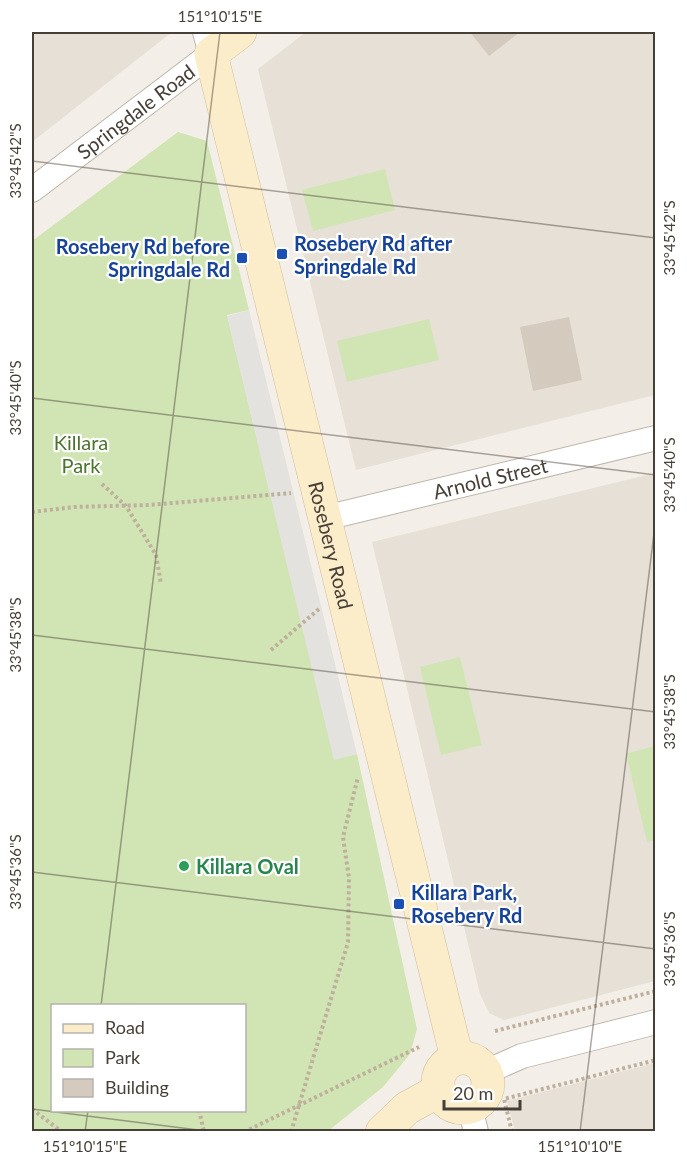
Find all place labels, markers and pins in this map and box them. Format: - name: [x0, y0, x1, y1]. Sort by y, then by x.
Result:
- place label: Rosebery Rd after Springdale Rd: [294, 231, 453, 278]
- place label: Rosebery Rd before Springdale Rd: [56, 234, 230, 281]
- marker: Rosebery Rd after Springdale Rd: [275, 247, 289, 261]
- marker: Rosebery Rd before Springdale Rd: [235, 251, 249, 265]
- place label: Killara Oval: [196, 854, 299, 878]
- marker: Killara Oval: [177, 859, 191, 873]
- place label: Killara Park, Rosebery Rd: [411, 880, 522, 927]
- marker: Killara Park, Rosebery Rd: [392, 897, 406, 911]

